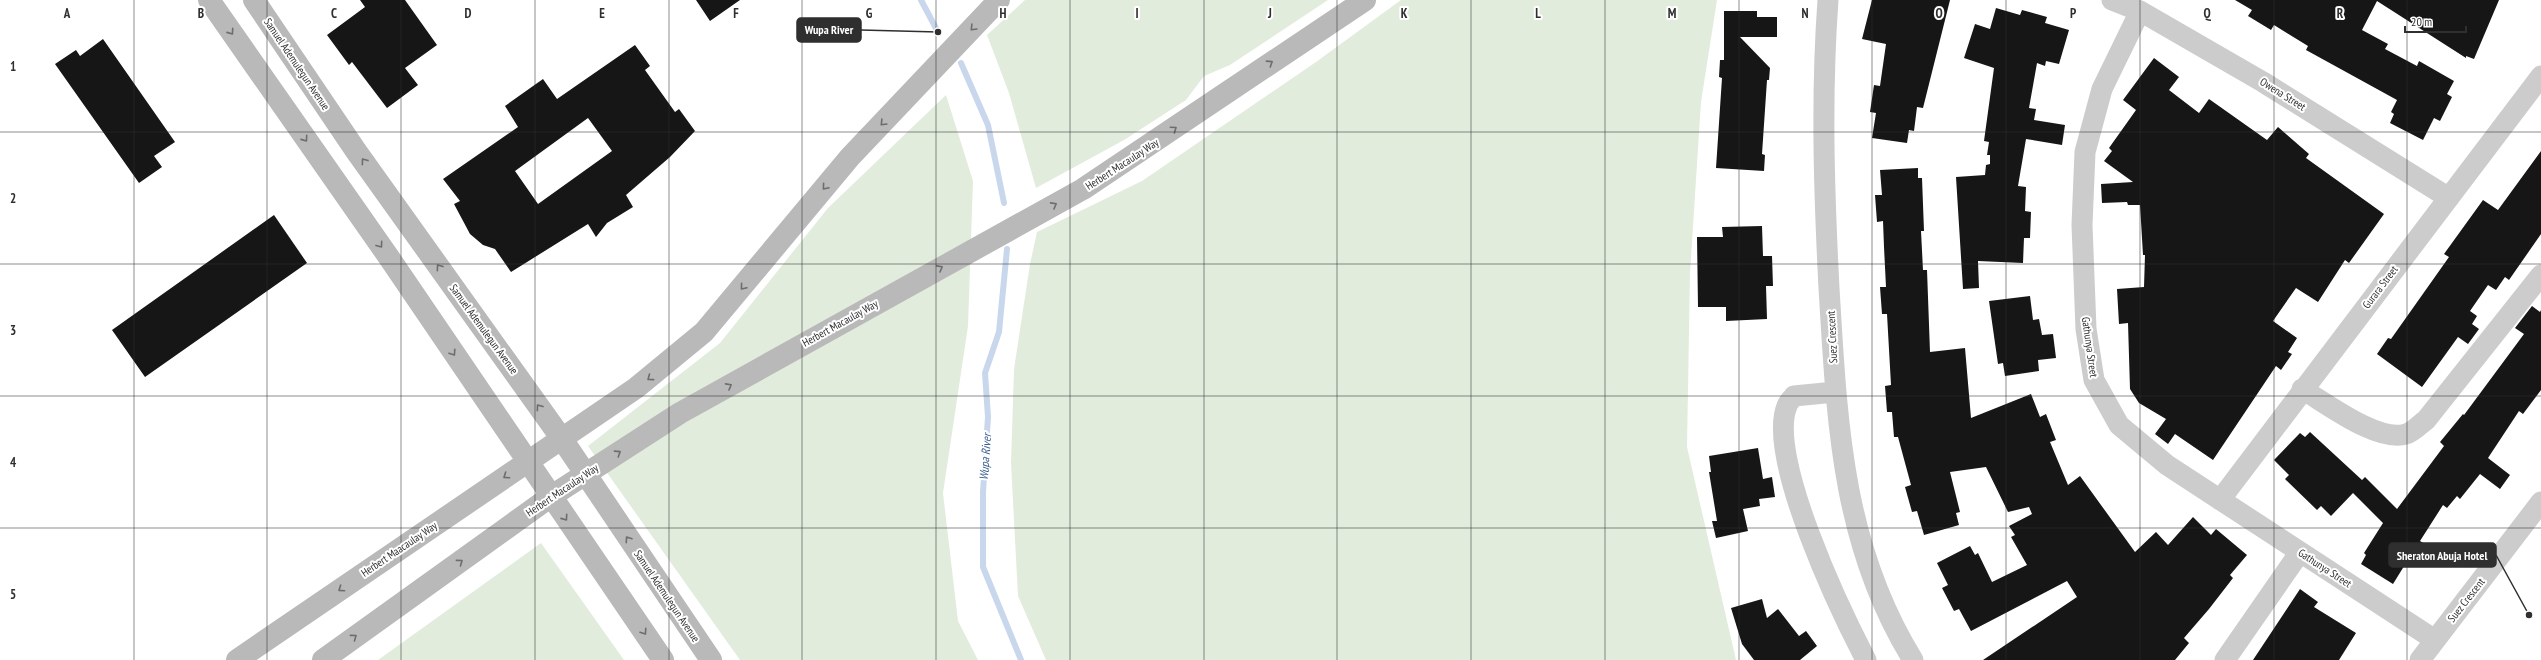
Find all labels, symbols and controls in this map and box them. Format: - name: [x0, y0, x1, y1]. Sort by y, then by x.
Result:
- text: A: [63, 5, 71, 22]
- text: B: [198, 5, 204, 22]
- text: C: [331, 5, 337, 22]
- text: D: [465, 5, 472, 22]
- text: E: [599, 5, 605, 22]
- text: F: [733, 5, 739, 22]
- text: G: [866, 5, 873, 22]
- text: H: [1000, 5, 1007, 22]
- text: I: [1135, 5, 1139, 22]
- text: J: [1267, 5, 1272, 22]
- text: K: [1401, 5, 1408, 22]
- text: L: [1535, 5, 1541, 22]
- text: M: [1668, 5, 1677, 22]
- text: N: [1801, 5, 1809, 22]
- text: O: [1935, 5, 1943, 22]
- text: P: [2070, 5, 2076, 22]
- text: Q: [2203, 5, 2211, 22]
- text: R: [2337, 5, 2344, 22]
- scale bar: [2405, 8, 2466, 34]
- text: 20 m: [2411, 14, 2432, 29]
- street label: Samuel Ademulegun Avenue: [261, 15, 333, 113]
- callout: Wupa River: [797, 18, 861, 42]
- text: Wupa River: [804, 22, 854, 37]
- one-way arrow: [970, 23, 977, 31]
- one-way arrow: [226, 28, 234, 35]
- text: 1: [10, 58, 16, 75]
- one-way arrow: [1266, 60, 1273, 67]
- street label: Owena Street: [2258, 74, 2308, 114]
- one-way arrow: [881, 118, 888, 125]
- one-way arrow: [1170, 126, 1177, 134]
- one-way arrow: [300, 134, 307, 141]
- street label: Herbert Macaulay Way: [1083, 135, 1162, 193]
- one-way arrow: [361, 158, 368, 165]
- one-way arrow: [823, 182, 830, 190]
- text: 2: [10, 190, 16, 207]
- one-way arrow: [1050, 203, 1057, 210]
- one-way arrow: [375, 241, 383, 248]
- street label: Gurara Street: [2359, 263, 2401, 311]
- one-way arrow: [436, 264, 444, 271]
- one-way arrow: [936, 265, 943, 272]
- street label: Samuel Ademulegun Avenue: [447, 281, 522, 377]
- one-way arrow: [740, 283, 747, 290]
- street label: Herbert Macaulay Way: [800, 296, 881, 350]
- street label: Suez Crescent: [1824, 311, 1840, 363]
- street label: Gathunya Street: [2079, 316, 2101, 378]
- text: 3: [10, 322, 16, 339]
- one-way arrow: [448, 348, 455, 355]
- one-way arrow: [647, 373, 654, 380]
- one-way arrow: [725, 383, 732, 390]
- one-way arrow: [536, 404, 544, 411]
- water label: Wupa River: [976, 431, 994, 481]
- one-way arrow: [614, 450, 621, 458]
- text: 4: [10, 454, 17, 471]
- street label: Herbert Macaulay Way: [523, 460, 602, 519]
- one-way arrow: [503, 471, 510, 479]
- one-way arrow: [560, 513, 567, 520]
- street label: Herbert Maacaulay Way: [358, 518, 440, 580]
- one-way arrow: [626, 536, 633, 543]
- callout: Sheraton Abuja Hotel: [2389, 543, 2496, 567]
- street label: Gathunya Street: [2296, 546, 2354, 590]
- street label: Samuel Ademulegun Avenue: [631, 547, 703, 645]
- text: Sheraton Abuja Hotel: [2397, 548, 2487, 563]
- one-way arrow: [456, 559, 463, 567]
- street label: Suez Crescent: [2444, 575, 2488, 625]
- one-way arrow: [338, 584, 345, 592]
- text: 5: [10, 586, 16, 603]
- one-way arrow: [639, 627, 646, 634]
- one-way arrow: [350, 635, 357, 642]

